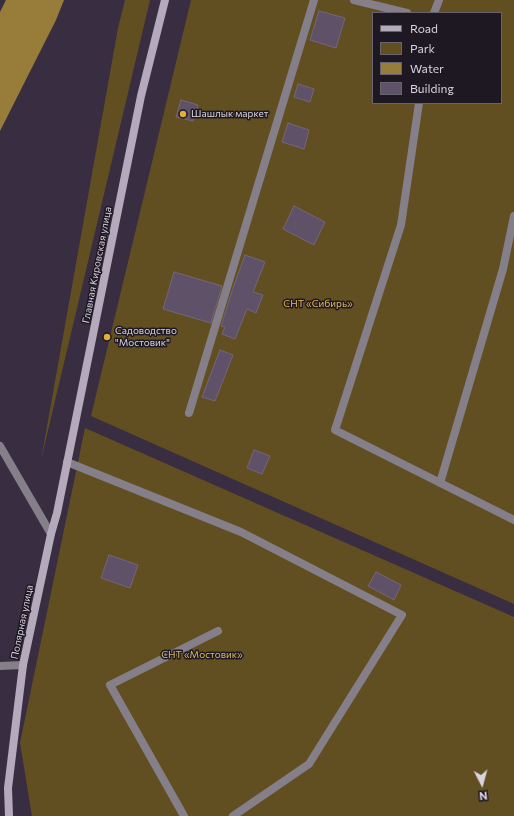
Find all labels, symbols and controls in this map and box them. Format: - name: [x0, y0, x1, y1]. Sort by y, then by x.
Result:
- legend: [372, 12, 502, 104]
- text: Road: [410, 21, 438, 35]
- text: Park: [410, 41, 435, 55]
- text: Water: [410, 61, 444, 75]
- text: Building: [410, 81, 454, 95]
- place label: Шашлык маркет: [191, 108, 268, 120]
- marker: Шашлык маркет: [178, 109, 188, 119]
- street label: Главная Кировская улица: [80, 206, 114, 324]
- park label: СНТ «Сибирь»: [283, 298, 353, 310]
- place label: Садоводство "Мостовик": [115, 325, 177, 348]
- marker: Садоводство "Мостовик": [102, 332, 112, 342]
- street label: Полярная улица: [8, 584, 36, 660]
- park label: СНТ «Мостовик»: [161, 649, 243, 661]
- north arrow: [462, 764, 502, 804]
- text: N: [479, 790, 488, 803]

